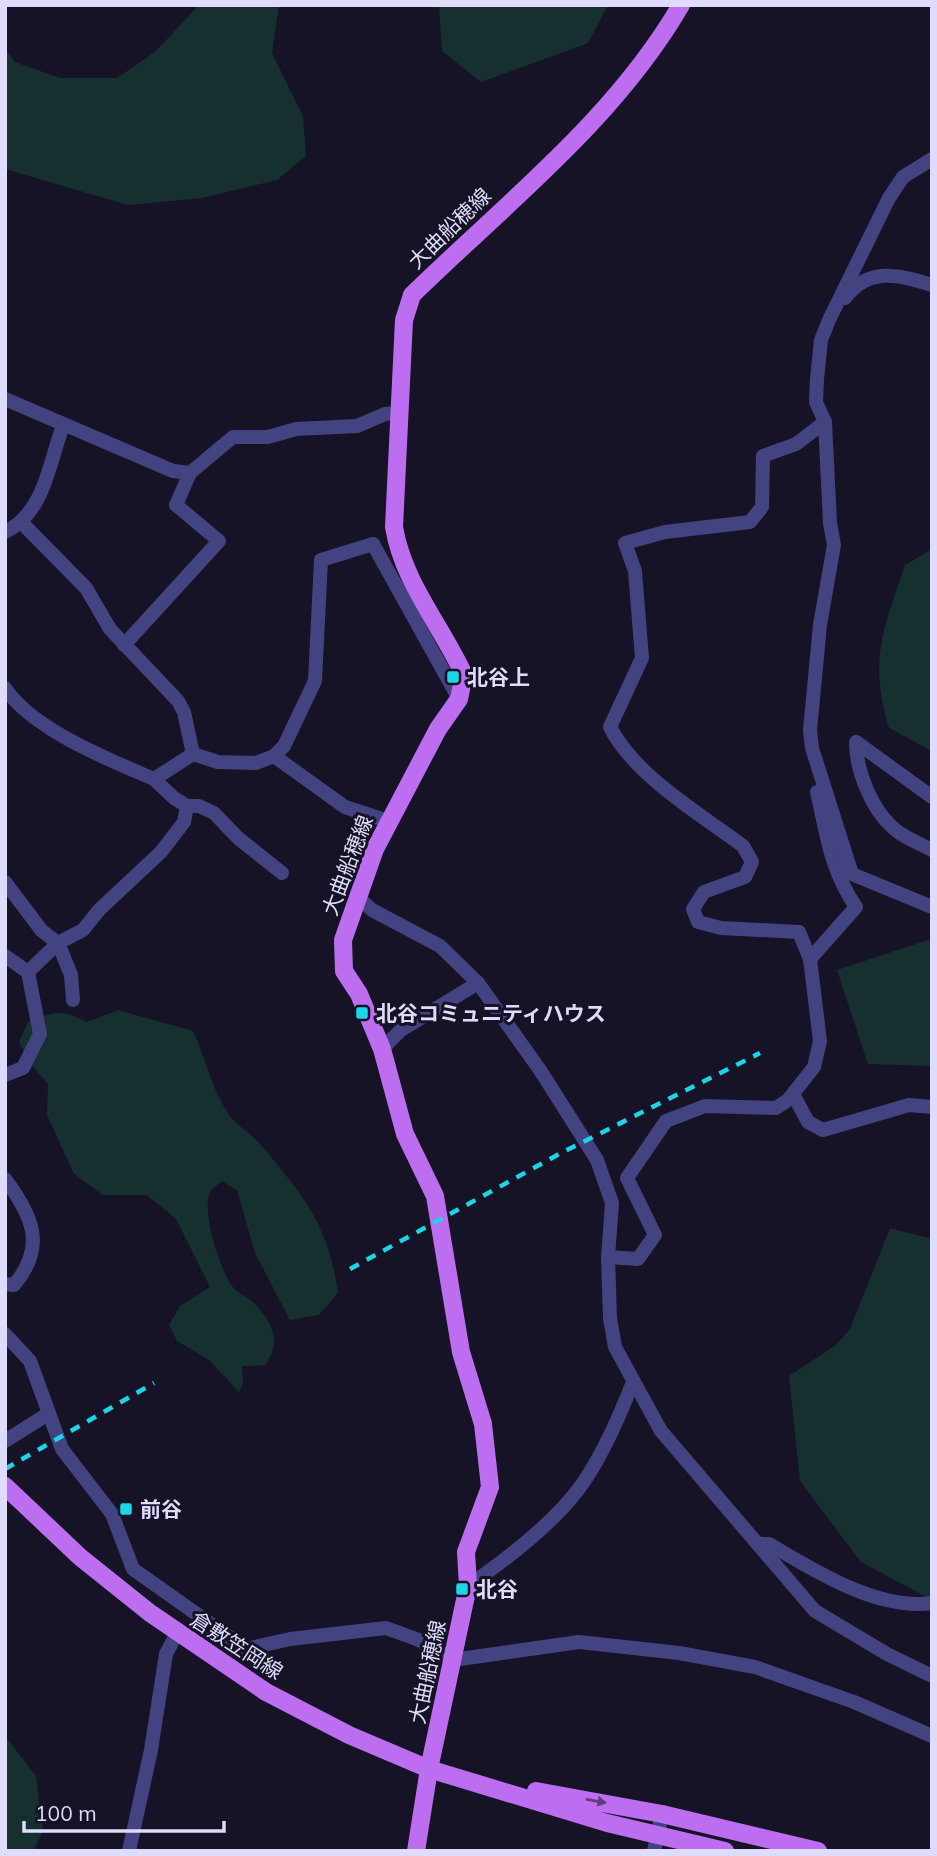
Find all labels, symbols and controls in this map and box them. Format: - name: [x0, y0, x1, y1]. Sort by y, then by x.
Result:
- street label: 大曲船穂線: [402, 182, 496, 274]
- place label: 北谷上: [467, 664, 530, 690]
- marker: 北谷上: [445, 669, 461, 685]
- street label: 大曲船穂線: [316, 811, 378, 919]
- place label: 北谷コミュニティハウス: [376, 1000, 606, 1026]
- marker: 北谷コミュニティハウス: [354, 1005, 370, 1021]
- place label: 前谷: [140, 1496, 182, 1522]
- marker: 前谷: [118, 1501, 134, 1517]
- place label: 北谷: [476, 1576, 518, 1602]
- marker: 北谷: [454, 1581, 470, 1597]
- street label: 倉敷笠岡線: [186, 1606, 288, 1684]
- street label: 大曲船穂線: [403, 1618, 451, 1726]
- scale bar: [24, 1790, 224, 1834]
- one-way arrow: [585, 1796, 607, 1807]
- text: 100 m: [35, 1800, 97, 1826]

